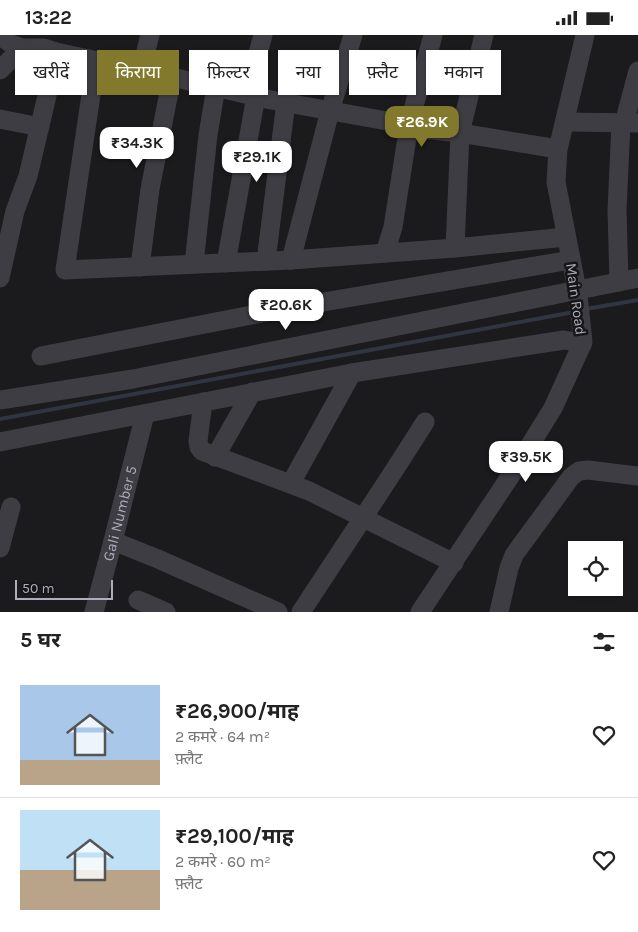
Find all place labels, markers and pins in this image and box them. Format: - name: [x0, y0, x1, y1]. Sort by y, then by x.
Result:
- pin: ₹26.9K: [381, 105, 463, 148]
- pin: ₹34.3K: [96, 127, 178, 169]
- pin: ₹29.1K: [216, 141, 298, 183]
- pin: ₹20.6K: [245, 289, 327, 331]
- pin: ₹39.5K: [485, 441, 567, 483]

